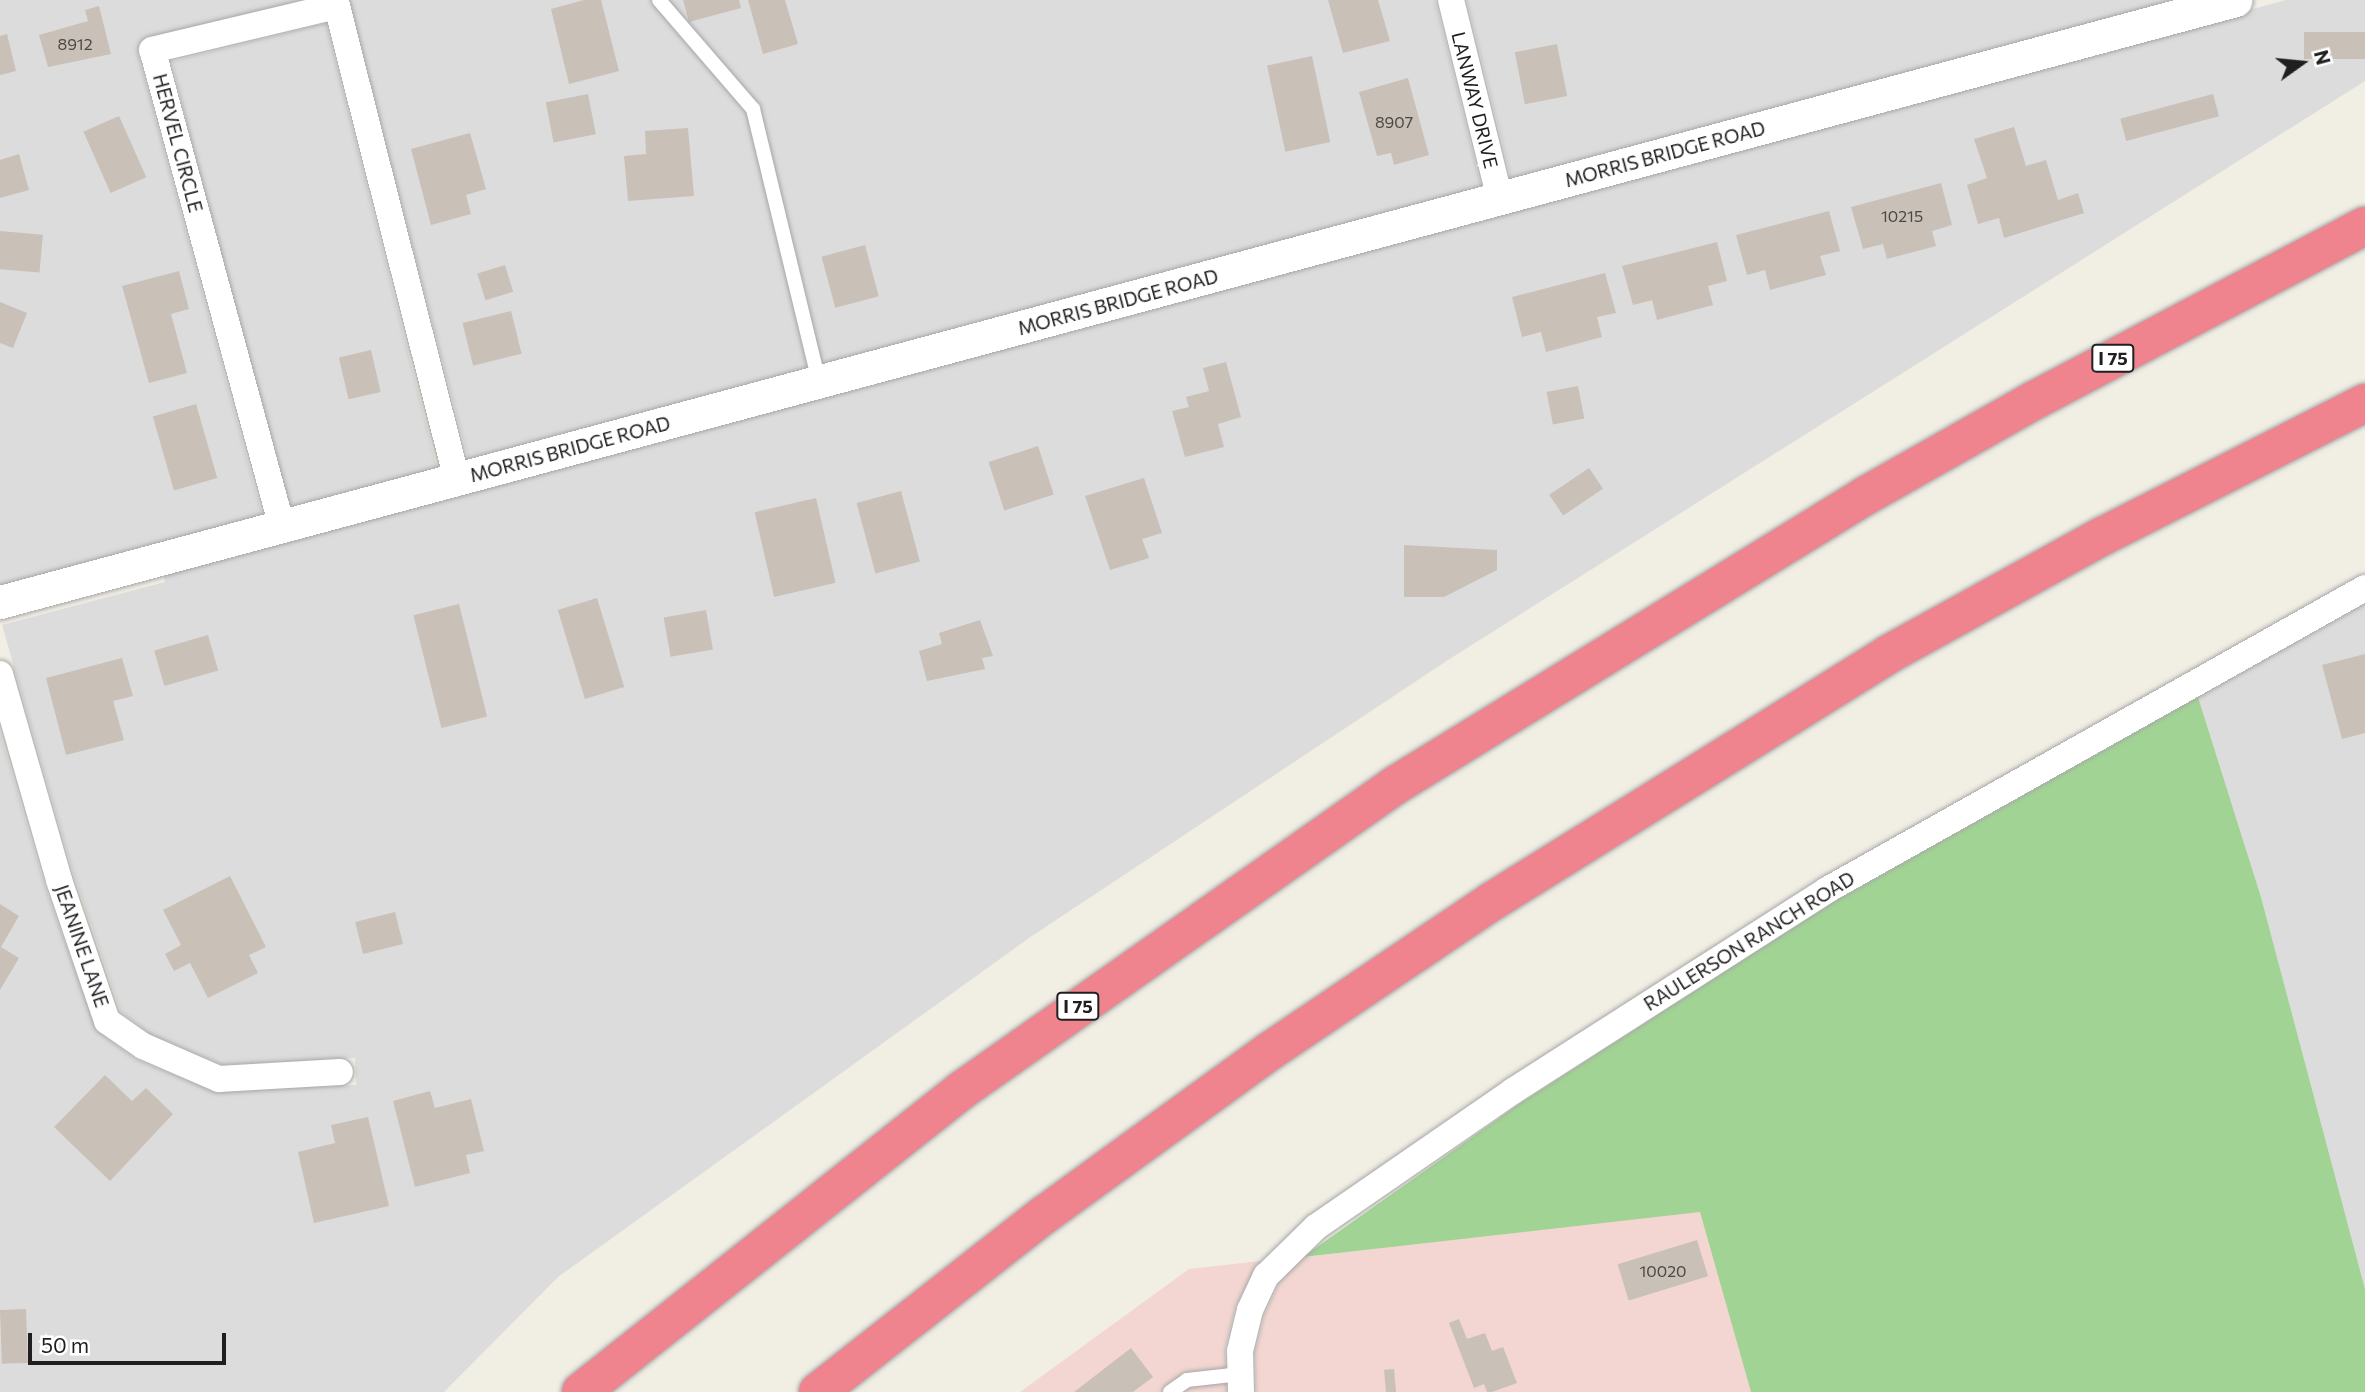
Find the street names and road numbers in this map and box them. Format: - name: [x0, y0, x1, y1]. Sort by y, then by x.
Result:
- street label: LANWAY DRIVE: [1447, 29, 1503, 171]
- street label: HERVEL CIRCLE: [149, 71, 207, 215]
- street label: MORRIS BRIDGE ROAD: [1562, 116, 1768, 192]
- street label: MORRIS BRIDGE ROAD: [1015, 264, 1221, 340]
- road number: I 75: [2090, 344, 2136, 372]
- street label: MORRIS BRIDGE ROAD: [467, 411, 673, 487]
- street label: RAULERSON RANCH ROAD: [1639, 867, 1859, 1015]
- street label: JEANINE LANE: [50, 882, 114, 1010]
- road number: I 75: [1055, 992, 1101, 1021]

